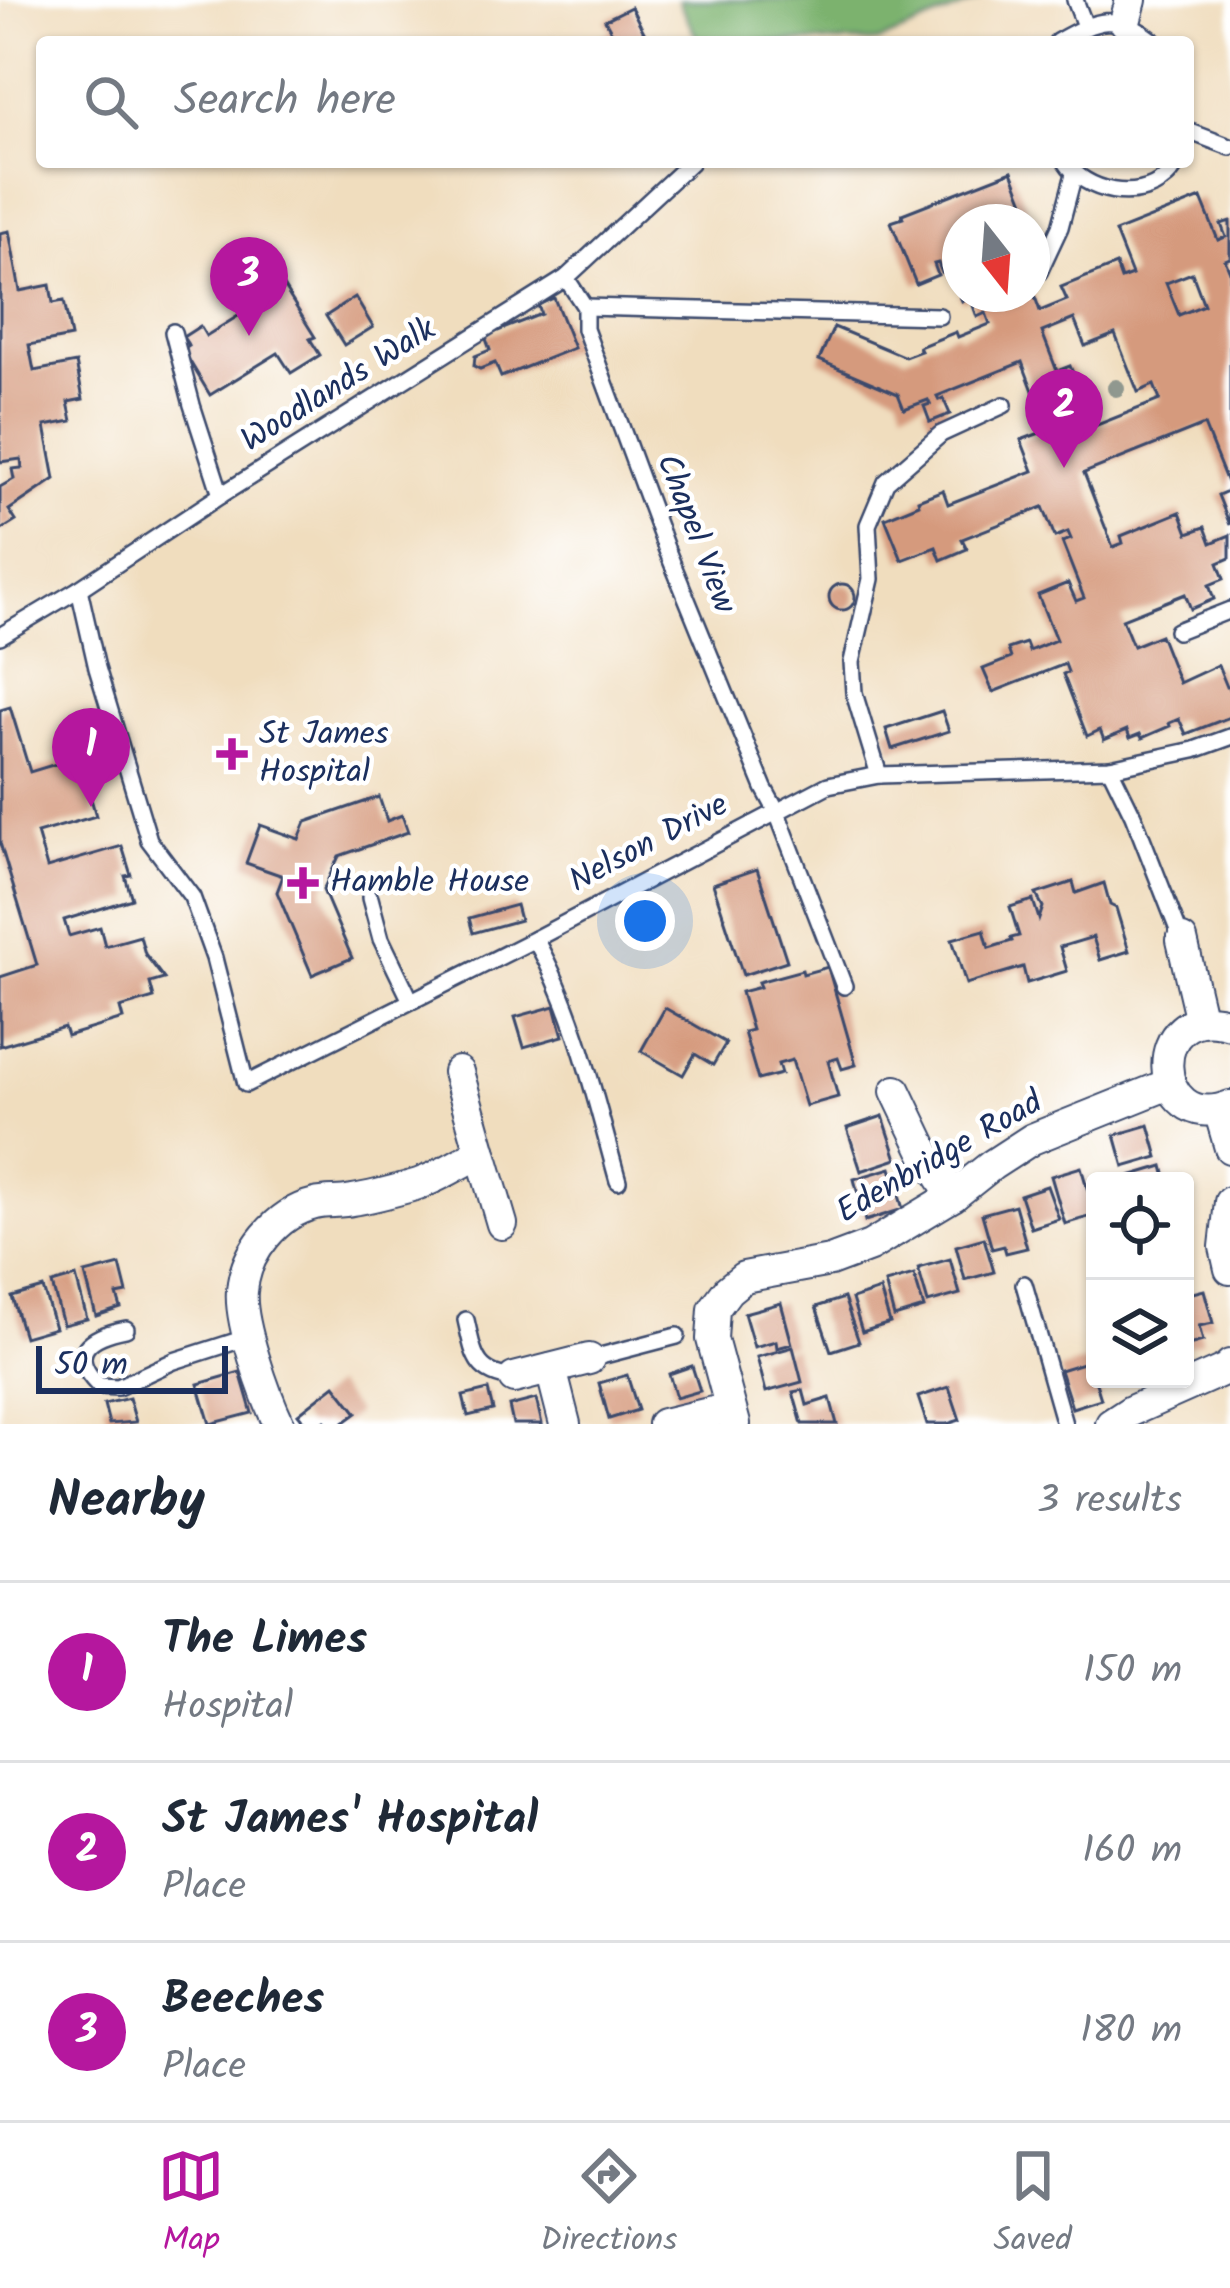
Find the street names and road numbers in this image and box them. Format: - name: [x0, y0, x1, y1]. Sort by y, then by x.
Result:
- street label: Woodlands Walk: [231, 304, 448, 467]
- street label: Chapel View: [640, 446, 750, 622]
- street label: Nelson Drive: [560, 780, 738, 908]
- street label: Edenbridge Road: [827, 1077, 1054, 1239]

